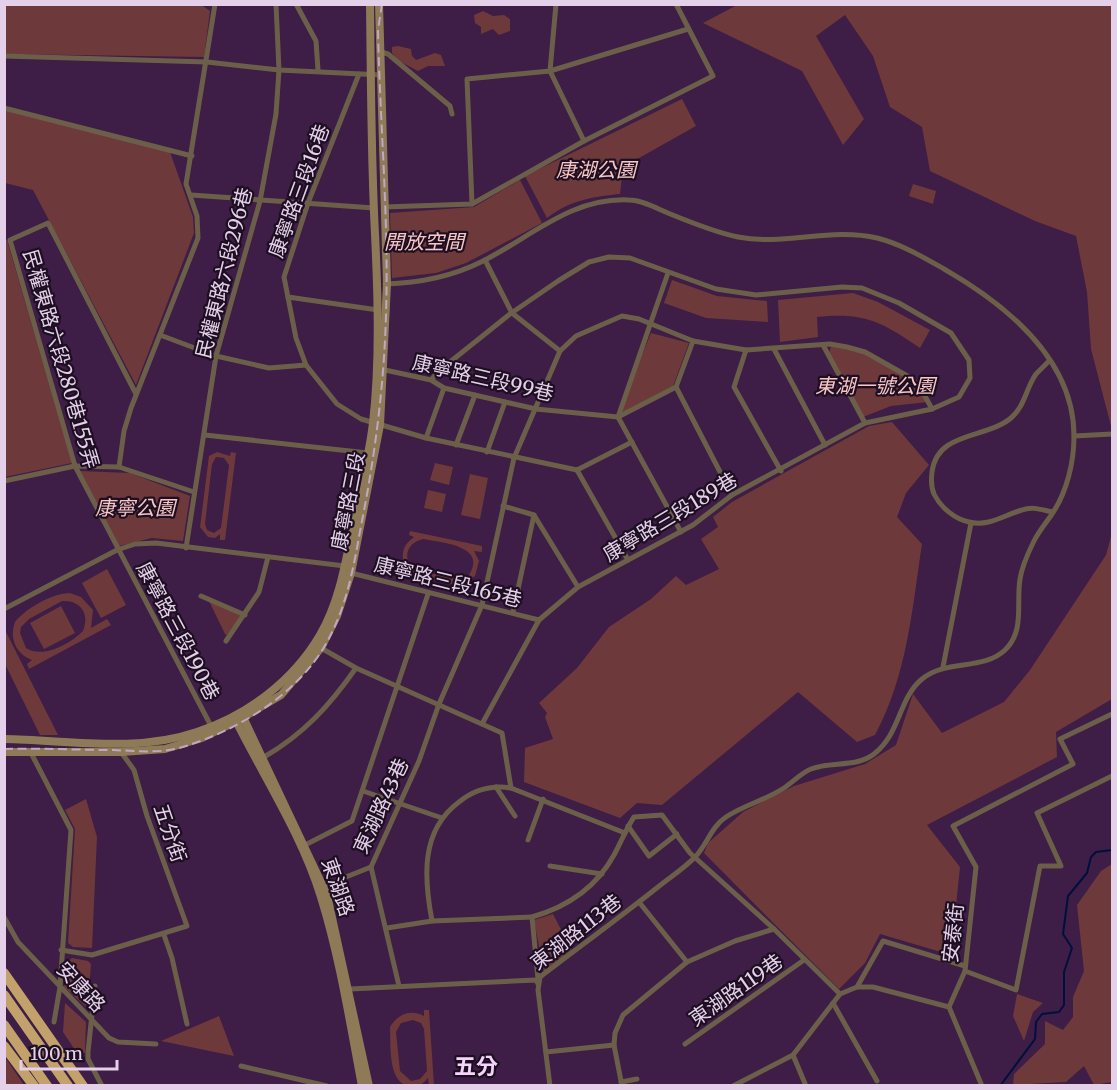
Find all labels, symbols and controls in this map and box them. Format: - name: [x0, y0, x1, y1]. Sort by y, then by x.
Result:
- street label: 康寧路三段16巷: [263, 121, 334, 261]
- park label: 康湖公園: [556, 157, 639, 182]
- street label: 民權東路六段296巷: [190, 185, 257, 361]
- park label: 開放空間: [384, 229, 467, 254]
- street label: 民權東路六段280巷155弄: [18, 246, 105, 471]
- street label: 康寧路三段99巷: [410, 349, 556, 406]
- park label: 東湖一號公園: [815, 373, 938, 398]
- street label: 康寧路三段: [326, 449, 369, 552]
- street label: 康寧路三段189巷: [598, 467, 741, 566]
- park label: 康寧公園: [95, 495, 178, 520]
- street label: 康寧路三段165巷: [372, 551, 525, 612]
- street label: 康寧路三段190巷: [131, 557, 225, 704]
- street label: 東湖路43巷: [348, 754, 413, 857]
- street label: 五分街: [149, 800, 192, 865]
- street label: 東湖路: [317, 854, 360, 919]
- street label: 東湖路113巷: [525, 888, 626, 975]
- street label: 安泰街: [937, 902, 968, 964]
- street label: 東湖路119巷: [684, 948, 787, 1031]
- street label: 安康路: [52, 956, 111, 1017]
- scale bar: [21, 1033, 117, 1071]
- text: 100 m: [30, 1042, 83, 1065]
- district label: 五分: [454, 1052, 498, 1080]

